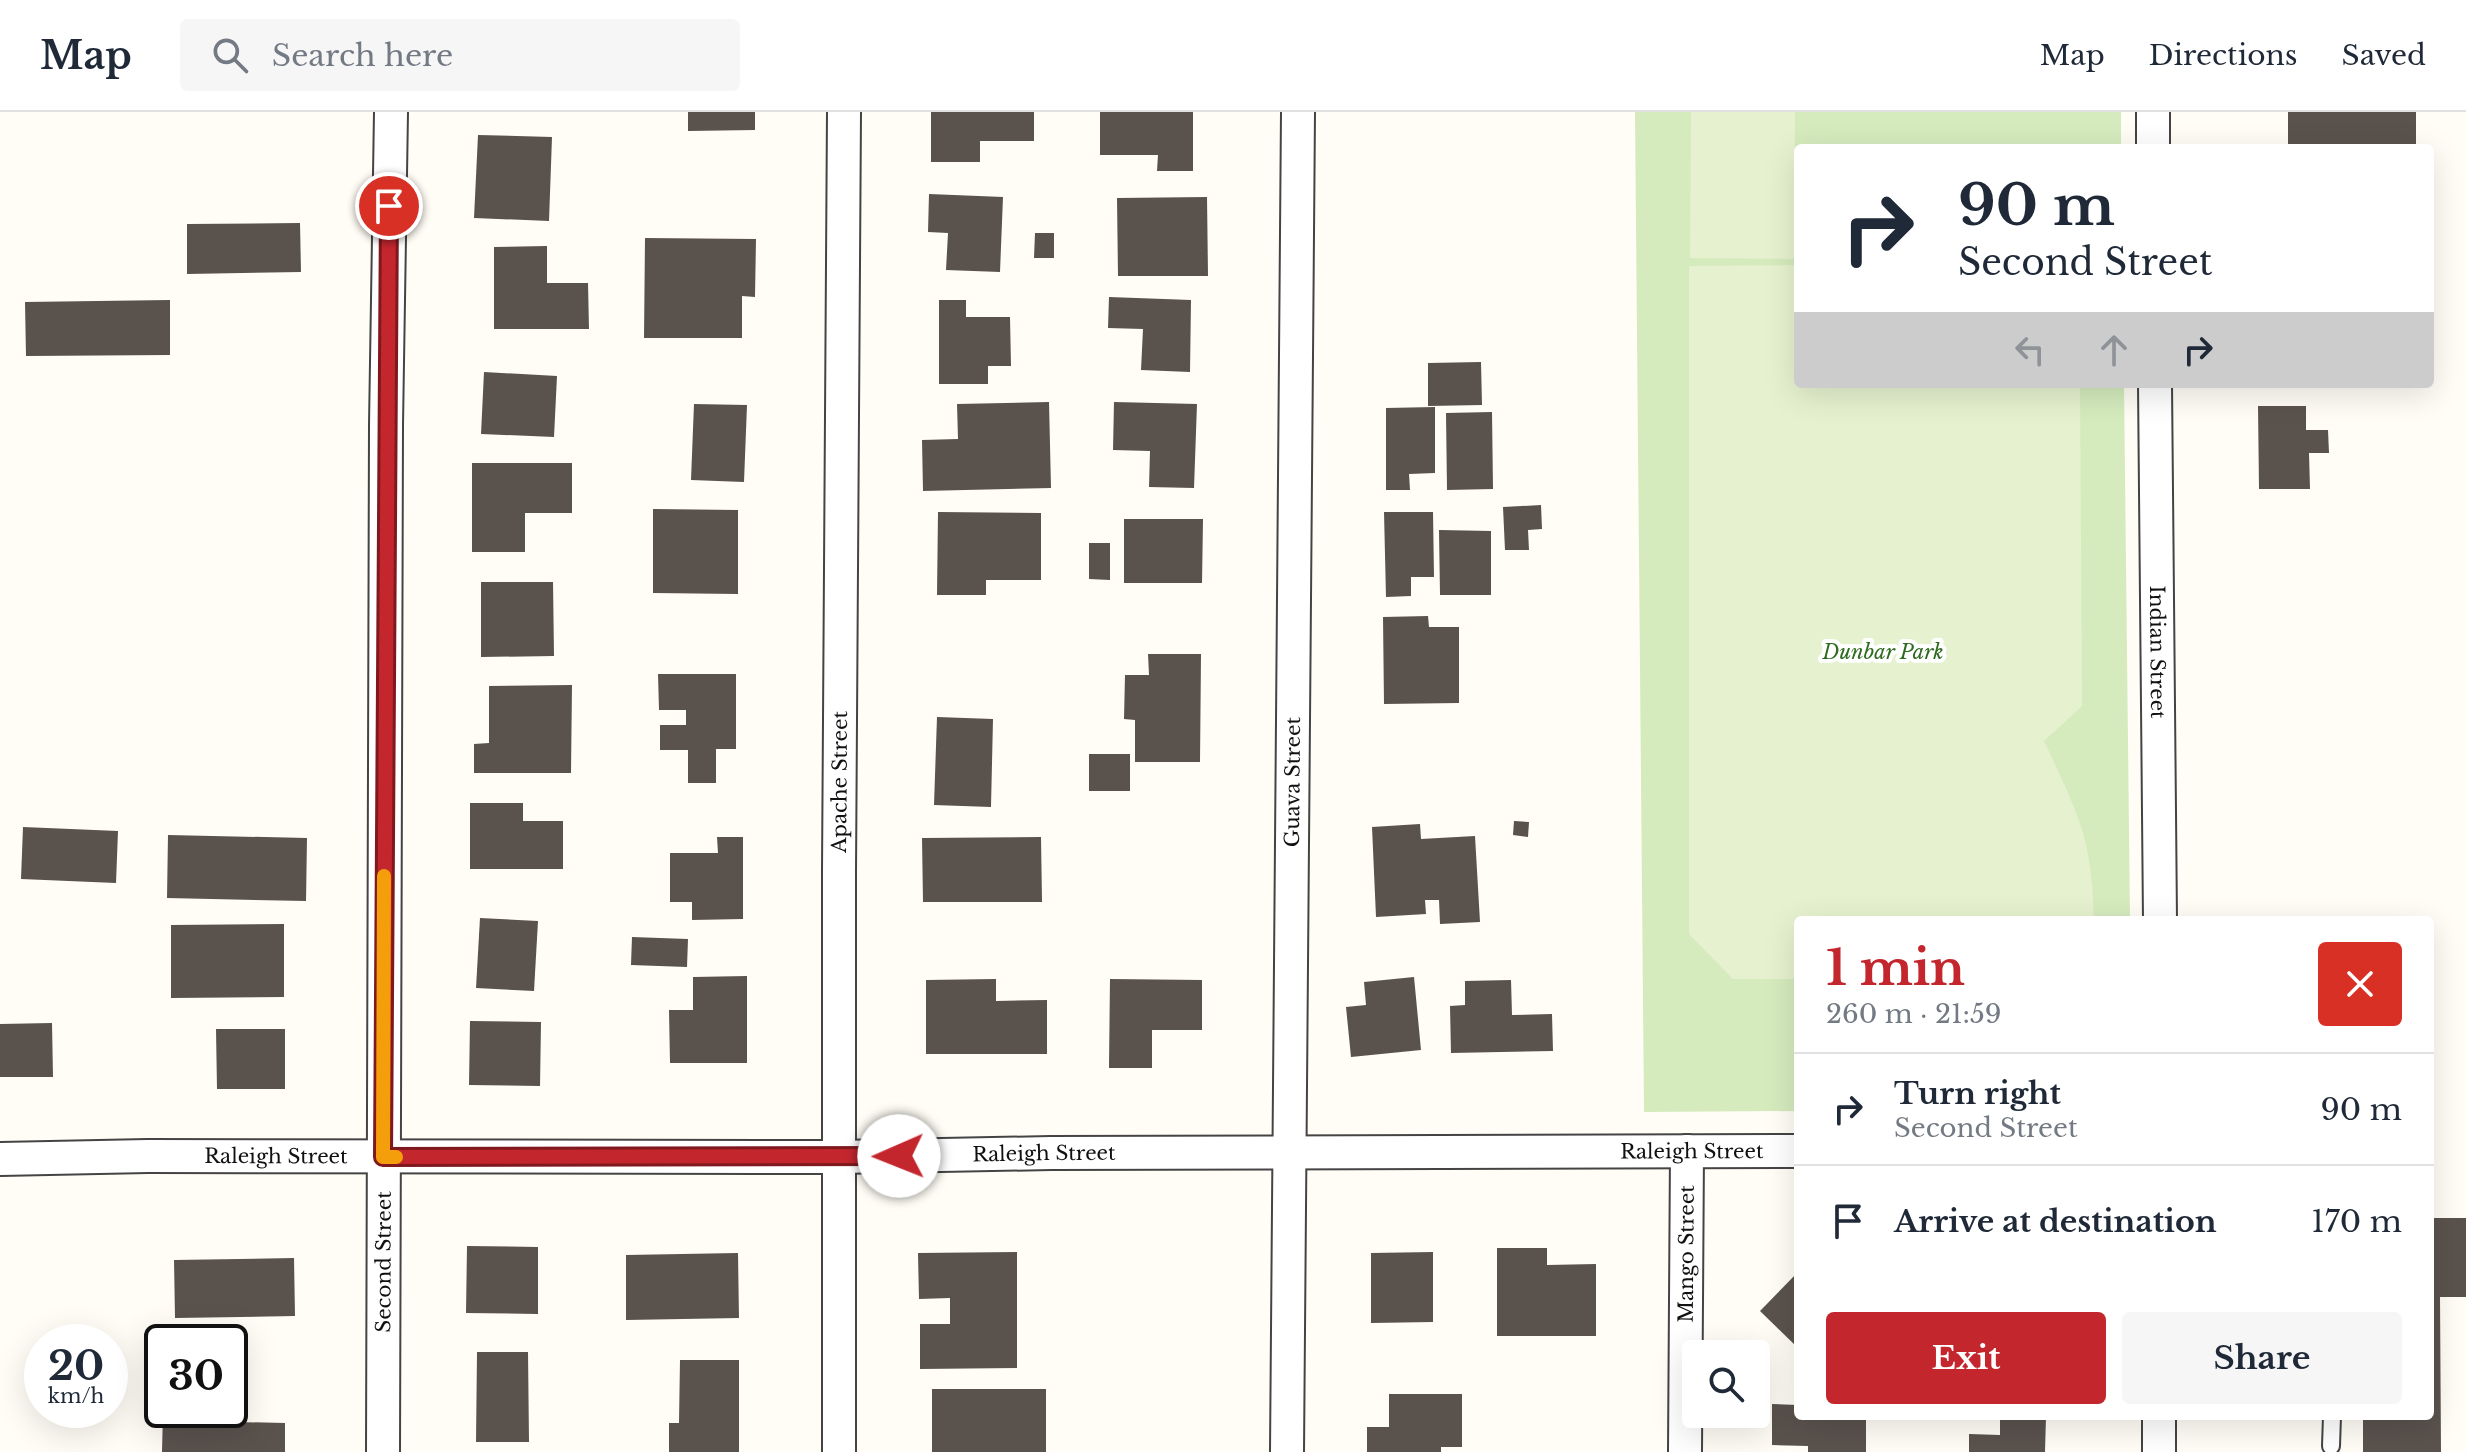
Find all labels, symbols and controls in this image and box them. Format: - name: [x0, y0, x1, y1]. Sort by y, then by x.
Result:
- search box: [180, 19, 740, 91]
- text: Map: [40, 32, 132, 79]
- icon: search: [208, 33, 252, 77]
- text: Search here: [272, 37, 453, 74]
- text: Map: [2040, 38, 2105, 73]
- text: Directions: [2149, 38, 2298, 73]
- text: Saved: [2342, 38, 2426, 73]
- text: 90 m: [1958, 171, 2115, 240]
- pin: [355, 172, 423, 240]
- icon: right: [1826, 176, 1930, 280]
- icon: arrive: [367, 184, 411, 228]
- text: Second Street: [1958, 240, 2212, 285]
- icon: left: [2008, 328, 2052, 372]
- icon: ahead: [2092, 328, 2136, 372]
- icon: right: [2176, 328, 2220, 372]
- street label: Indian Street: [2145, 585, 2170, 719]
- park label: Dunbar Park: [1821, 640, 1944, 664]
- street label: Apache Street: [827, 710, 852, 854]
- street label: Guava Street: [1280, 716, 1305, 847]
- text: 1 min: [1826, 938, 1965, 998]
- button: close: [2318, 942, 2402, 1026]
- text: 260 m · 21:59: [1826, 998, 2002, 1030]
- text: Turn right: [1894, 1075, 2061, 1112]
- icon: right: [1826, 1087, 1870, 1131]
- text: 90 m: [2320, 1091, 2402, 1128]
- text: Second Street: [1894, 1112, 2078, 1144]
- position arrow: [857, 1114, 941, 1198]
- street label: Raleigh Street: [1620, 1139, 1764, 1163]
- street label: Raleigh Street: [972, 1141, 1116, 1166]
- street label: Raleigh Street: [204, 1144, 348, 1168]
- street label: Mango Street: [1674, 1185, 1699, 1323]
- street label: Second Street: [371, 1191, 396, 1333]
- icon: arrive: [1826, 1199, 1870, 1243]
- text: Arrive at destination: [1894, 1203, 2217, 1240]
- text: 170 m: [2311, 1203, 2402, 1240]
- button: Exit: [1826, 1312, 2106, 1404]
- button: Share: [2122, 1312, 2402, 1404]
- speed limit sign: 30: [144, 1324, 248, 1428]
- map controls: [1682, 1340, 1770, 1428]
- button: search: [1682, 1340, 1770, 1428]
- text: 20: [48, 1341, 104, 1391]
- text: km/h: [48, 1384, 104, 1408]

